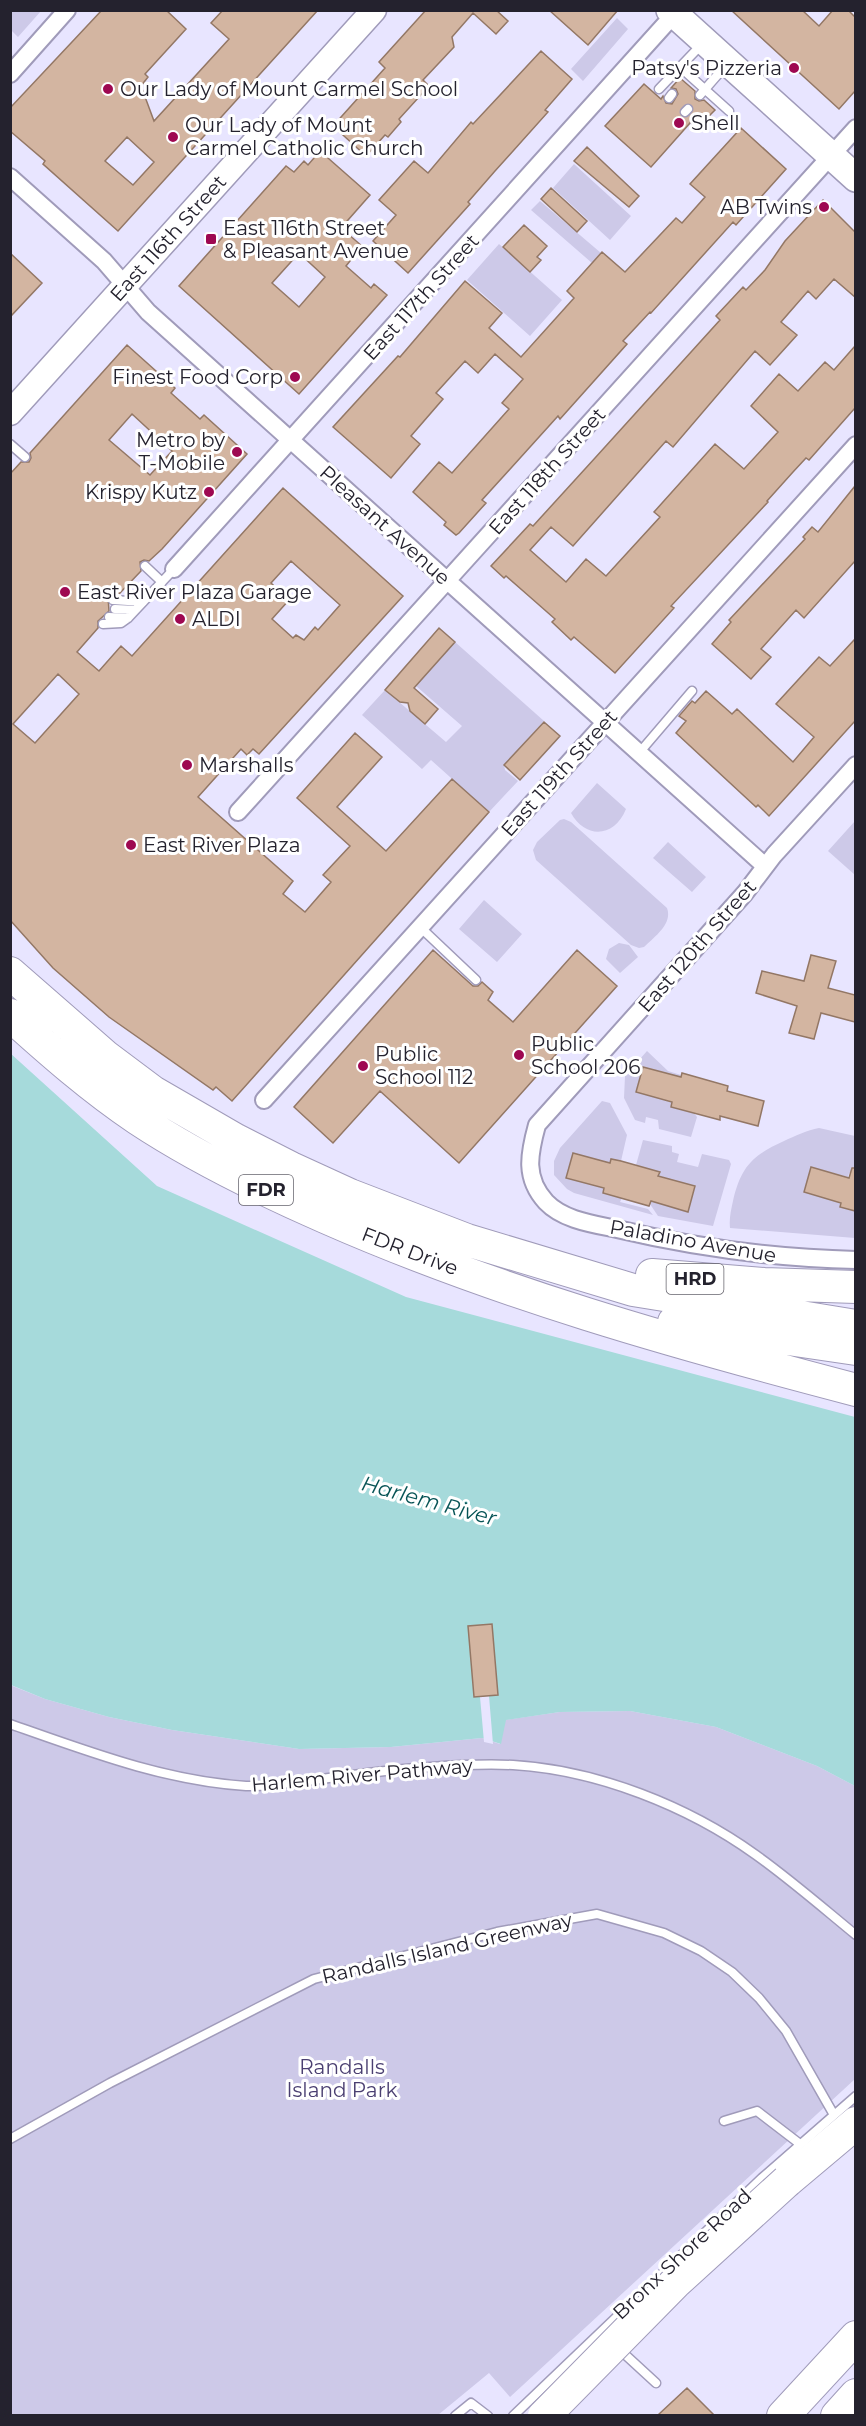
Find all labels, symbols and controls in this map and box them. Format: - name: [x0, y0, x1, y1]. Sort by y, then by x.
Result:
- place label: Patsy's Pizzeria: [631, 56, 782, 80]
- marker: Patsy's Pizzeria: [787, 61, 801, 75]
- place label: Our Lady of Mount Carmel School: [120, 77, 458, 101]
- marker: Our Lady of Mount Carmel School: [101, 82, 115, 96]
- place label: Shell: [691, 111, 740, 135]
- place label: Our Lady of Mount Carmel Catholic Church: [185, 113, 423, 160]
- marker: Shell: [672, 116, 686, 130]
- marker: Our Lady of Mount Carmel Catholic Church: [166, 130, 180, 144]
- street label: East 116th Street: [105, 170, 231, 306]
- place label: AB Twins: [720, 195, 812, 219]
- marker: AB Twins: [817, 200, 831, 214]
- place label: East 116th Street & Pleasant Avenue: [223, 216, 409, 263]
- street label: East 117th Street: [358, 229, 484, 365]
- marker: East 116th Street & Pleasant Avenue: [204, 232, 218, 246]
- place label: Finest Food Corp: [112, 365, 283, 389]
- marker: Finest Food Corp: [288, 370, 302, 384]
- street label: East 118th Street: [484, 403, 610, 539]
- place label: Metro by T-Mobile: [136, 428, 225, 475]
- marker: Metro by T-Mobile: [230, 445, 244, 459]
- street label: Pleasant Avenue: [315, 460, 455, 590]
- place label: Krispy Kutz: [85, 480, 197, 504]
- marker: Krispy Kutz: [202, 485, 216, 499]
- place label: East River Plaza Garage: [77, 580, 312, 604]
- marker: East River Plaza Garage: [58, 585, 72, 599]
- place label: ALDI: [192, 607, 241, 631]
- marker: ALDI: [173, 612, 187, 626]
- street label: East 119th Street: [496, 705, 622, 841]
- place label: Marshalls: [199, 753, 294, 777]
- marker: Marshalls: [180, 758, 194, 772]
- place label: East River Plaza: [143, 833, 300, 857]
- marker: East River Plaza: [124, 838, 138, 852]
- street label: East 120th Street: [633, 875, 761, 1017]
- place label: Public School 206: [531, 1032, 640, 1079]
- place label: Public School 112: [375, 1042, 473, 1089]
- marker: Public School 206: [512, 1048, 526, 1062]
- marker: Public School 112: [356, 1059, 370, 1073]
- road number: FDR: [239, 1175, 293, 1205]
- street label: Paladino Avenue: [608, 1215, 778, 1267]
- street label: FDR Drive: [358, 1222, 462, 1280]
- road number: HRD: [666, 1264, 724, 1294]
- water label: Harlem River: [359, 1470, 500, 1531]
- street label: Harlem River Pathway: [250, 1753, 474, 1797]
- street label: Randalls Island Greenway: [319, 1907, 575, 1989]
- park label: Randalls Island Park: [287, 2055, 398, 2102]
- street label: Bronx Shore Road: [608, 2184, 756, 2324]

